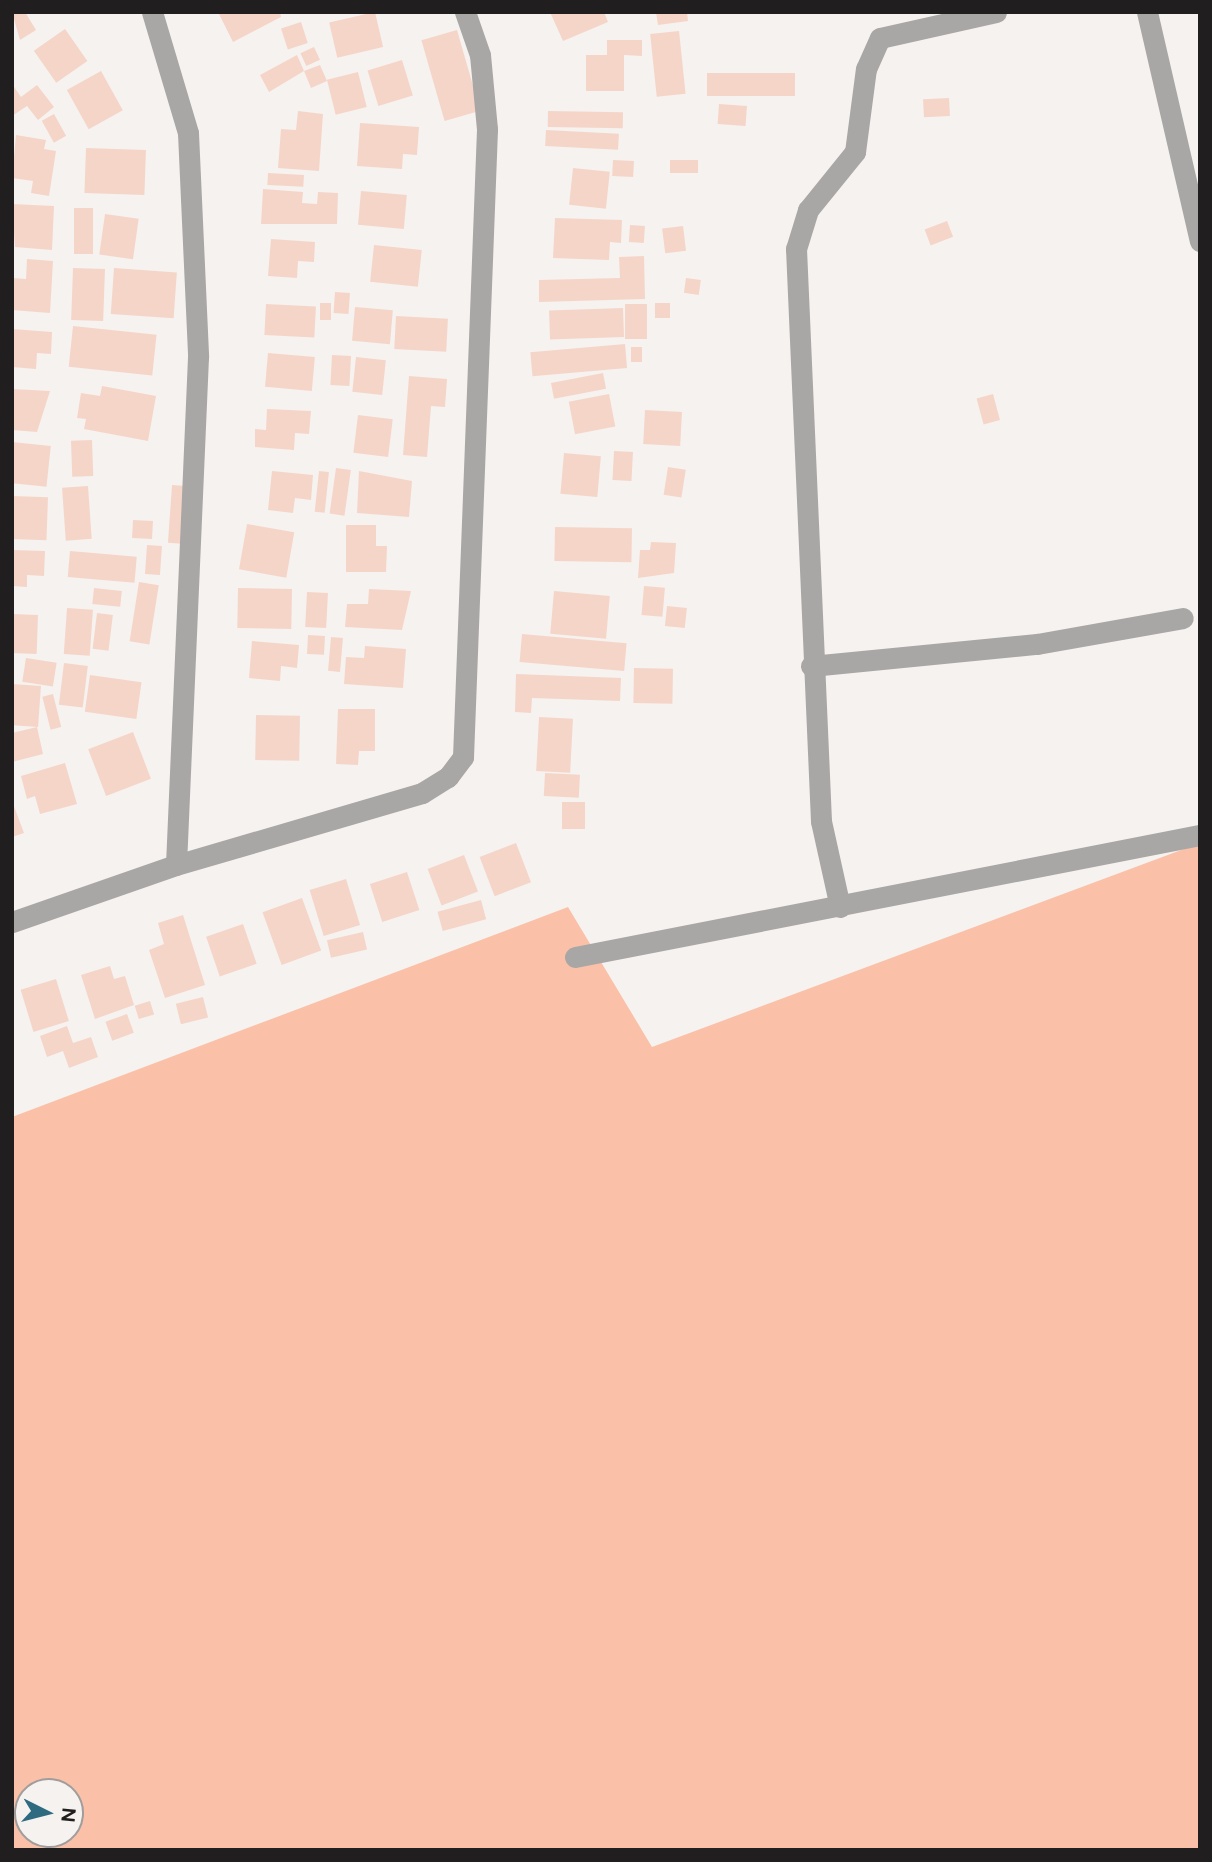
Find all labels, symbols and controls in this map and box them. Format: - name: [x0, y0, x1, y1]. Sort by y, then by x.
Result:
- north arrow: [14, 1778, 84, 1848]
- text: N: [56, 1807, 81, 1824]

